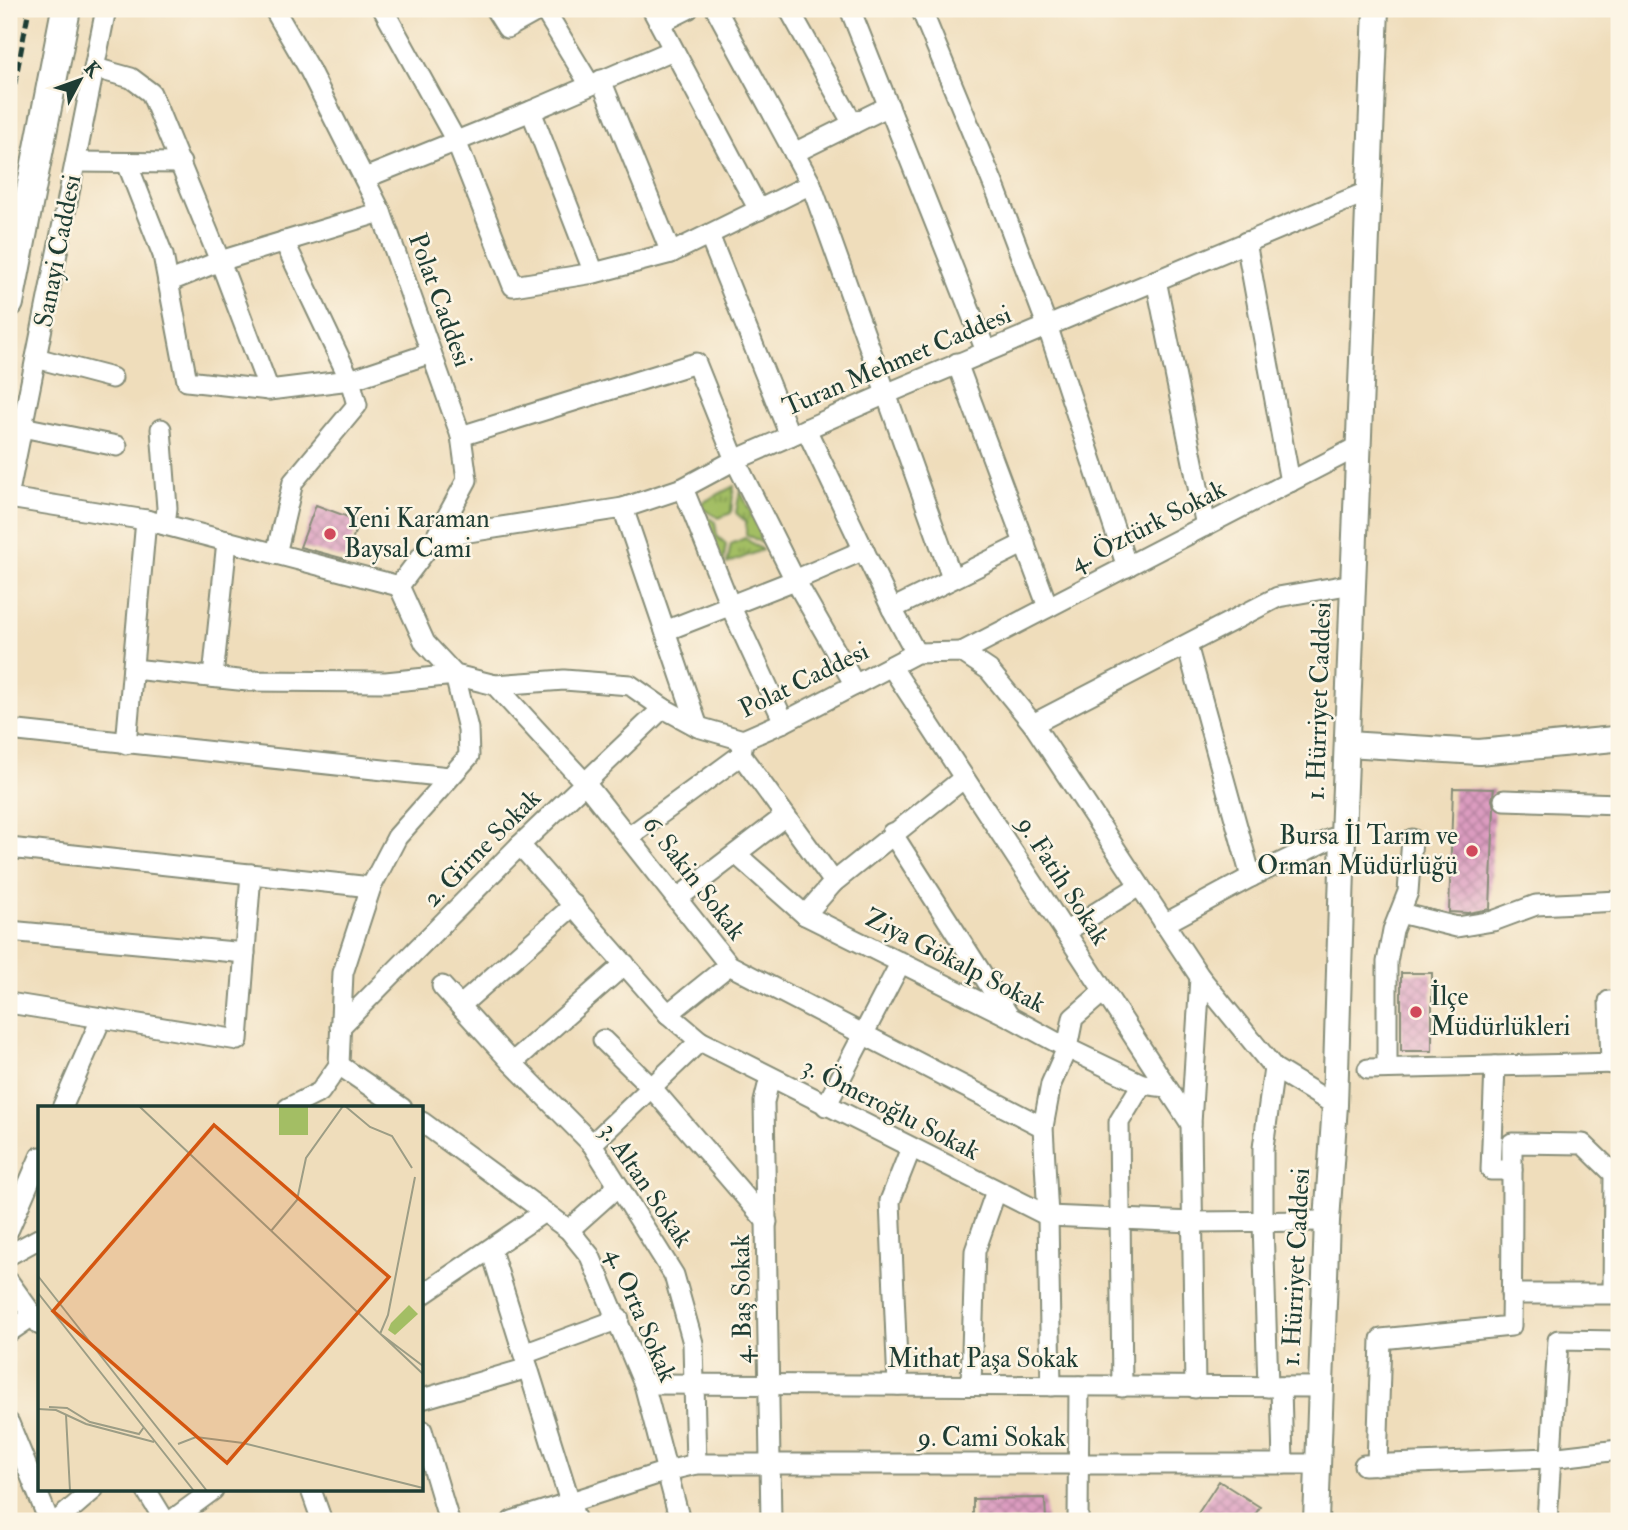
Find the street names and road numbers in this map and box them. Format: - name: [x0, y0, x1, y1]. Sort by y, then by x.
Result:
- street label: Sanayi Caddesi: [28, 172, 88, 330]
- street label: Polat Caddesi: [401, 229, 479, 371]
- street label: Turan Mehmet Caddesi: [778, 298, 1016, 424]
- street label: 4. Öztürk Sokak: [1064, 472, 1232, 579]
- street label: 1. Hürriyet Caddesi: [1300, 601, 1338, 801]
- street label: Polat Caddesi: [734, 635, 874, 725]
- street label: 2. Girne Sokak: [416, 782, 548, 914]
- street label: 6. Sakin Sokak: [635, 809, 753, 947]
- street label: 9. Fatih Sokak: [1009, 809, 1117, 952]
- street label: Ziya Gökalp Sokak: [859, 902, 1051, 1021]
- street label: 3. Ömeroğlu Sokak: [797, 1050, 986, 1168]
- street label: 3. Altan Sokak: [593, 1116, 700, 1254]
- street label: 1. Hürriyet Caddesi: [1275, 1167, 1317, 1367]
- street label: 4. Baş Sokak: [725, 1233, 759, 1364]
- street label: 4. Orta Sokak: [598, 1243, 684, 1387]
- street label: Mithat Paşa Sokak: [887, 1343, 1079, 1375]
- street label: 9. Cami Sokak: [916, 1422, 1067, 1454]

